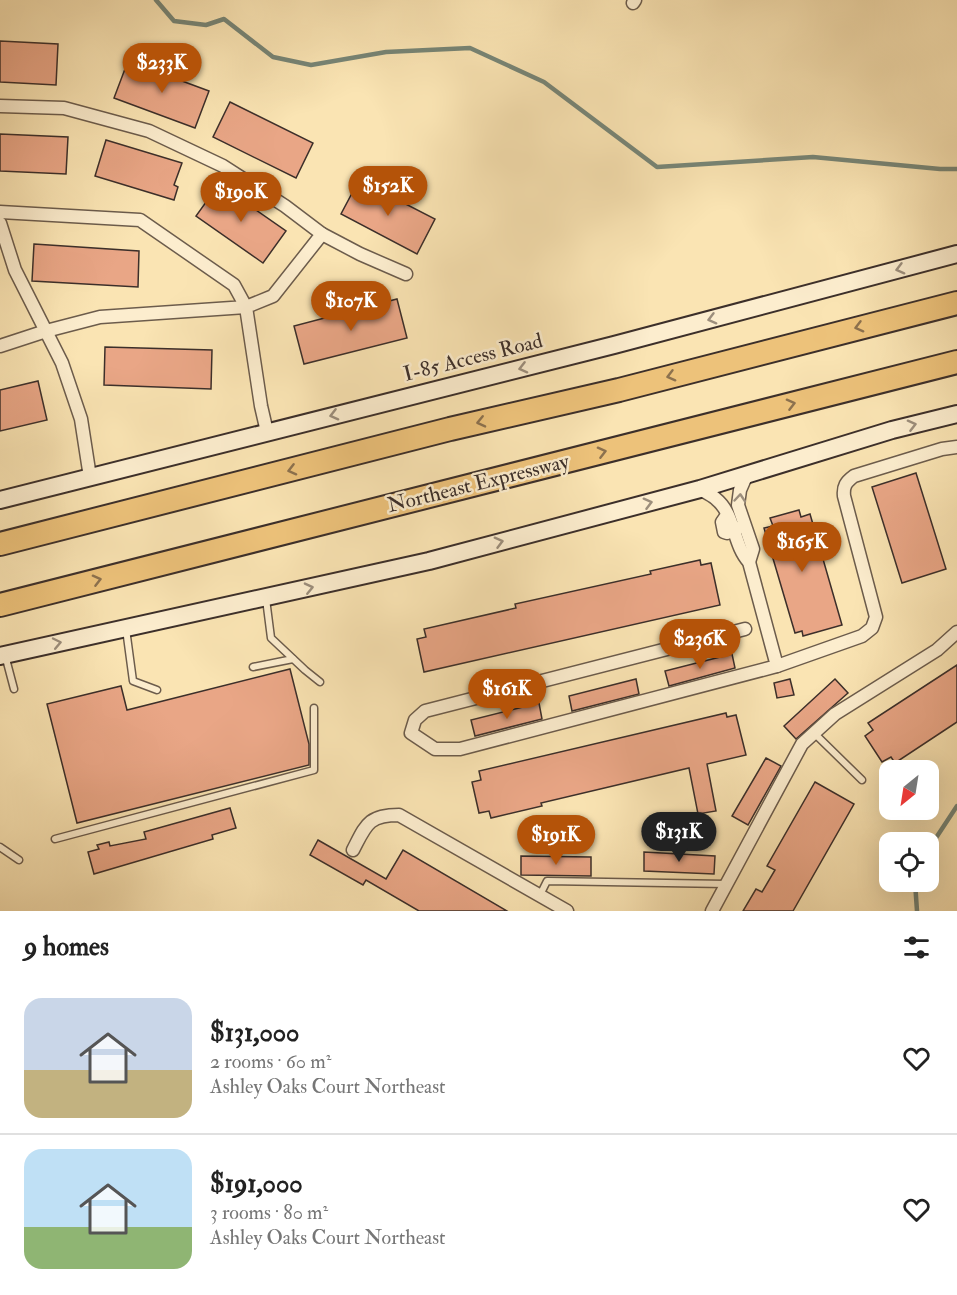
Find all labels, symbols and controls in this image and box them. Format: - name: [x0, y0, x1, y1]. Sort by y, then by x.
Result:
- pin: $233K: [120, 43, 204, 94]
- text: $233K: [137, 50, 187, 75]
- pin: $152K: [346, 166, 430, 217]
- pin: $190K: [199, 172, 283, 223]
- text: $152K: [362, 173, 414, 198]
- text: $190K: [215, 179, 267, 204]
- one-way arrow: [896, 262, 906, 275]
- pin: $107K: [309, 281, 393, 332]
- text: $107K: [325, 288, 377, 313]
- one-way arrow: [707, 312, 717, 325]
- one-way arrow: [855, 320, 865, 333]
- street label: I-85 Access Road: [401, 327, 546, 388]
- one-way arrow: [518, 360, 528, 373]
- one-way arrow: [666, 369, 676, 382]
- one-way arrow: [786, 399, 796, 412]
- one-way arrow: [329, 408, 339, 421]
- one-way arrow: [476, 415, 486, 428]
- one-way arrow: [906, 420, 916, 433]
- one-way arrow: [596, 446, 606, 459]
- street label: Northeast Expressway: [384, 448, 573, 519]
- one-way arrow: [287, 462, 297, 475]
- one-way arrow: [733, 493, 746, 503]
- one-way arrow: [642, 497, 652, 510]
- pin: $165K: [760, 522, 844, 573]
- text: $165K: [776, 529, 828, 554]
- one-way arrow: [494, 537, 504, 550]
- one-way arrow: [92, 575, 102, 588]
- one-way arrow: [304, 583, 314, 596]
- pin: $236K: [658, 619, 742, 670]
- text: $236K: [673, 626, 727, 651]
- one-way arrow: [52, 637, 62, 650]
- pin: $161K: [465, 669, 549, 720]
- text: $161K: [482, 676, 532, 701]
- north arrow: [879, 760, 939, 820]
- map controls: [879, 760, 939, 892]
- pin: $131K: [637, 812, 721, 863]
- pin: $191K: [514, 815, 598, 866]
- text: $131K: [655, 819, 703, 844]
- text: $191K: [531, 822, 581, 847]
- button: locate: [879, 832, 939, 892]
- text: 9 homes: [24, 931, 109, 963]
- icon: filters: [900, 931, 933, 964]
- text: $131,000: [210, 1017, 299, 1049]
- icon: home: [72, 1022, 144, 1094]
- icon: heart: [900, 1042, 933, 1075]
- text: 2 rooms · 60 m²: [210, 1049, 331, 1074]
- text: Ashley Oaks Court Northeast: [210, 1074, 446, 1099]
- text: $191,000: [210, 1168, 303, 1200]
- icon: home: [72, 1173, 144, 1245]
- icon: heart: [900, 1193, 933, 1226]
- text: 3 rooms · 80 m²: [210, 1200, 328, 1225]
- text: Ashley Oaks Court Northeast: [210, 1225, 446, 1250]

